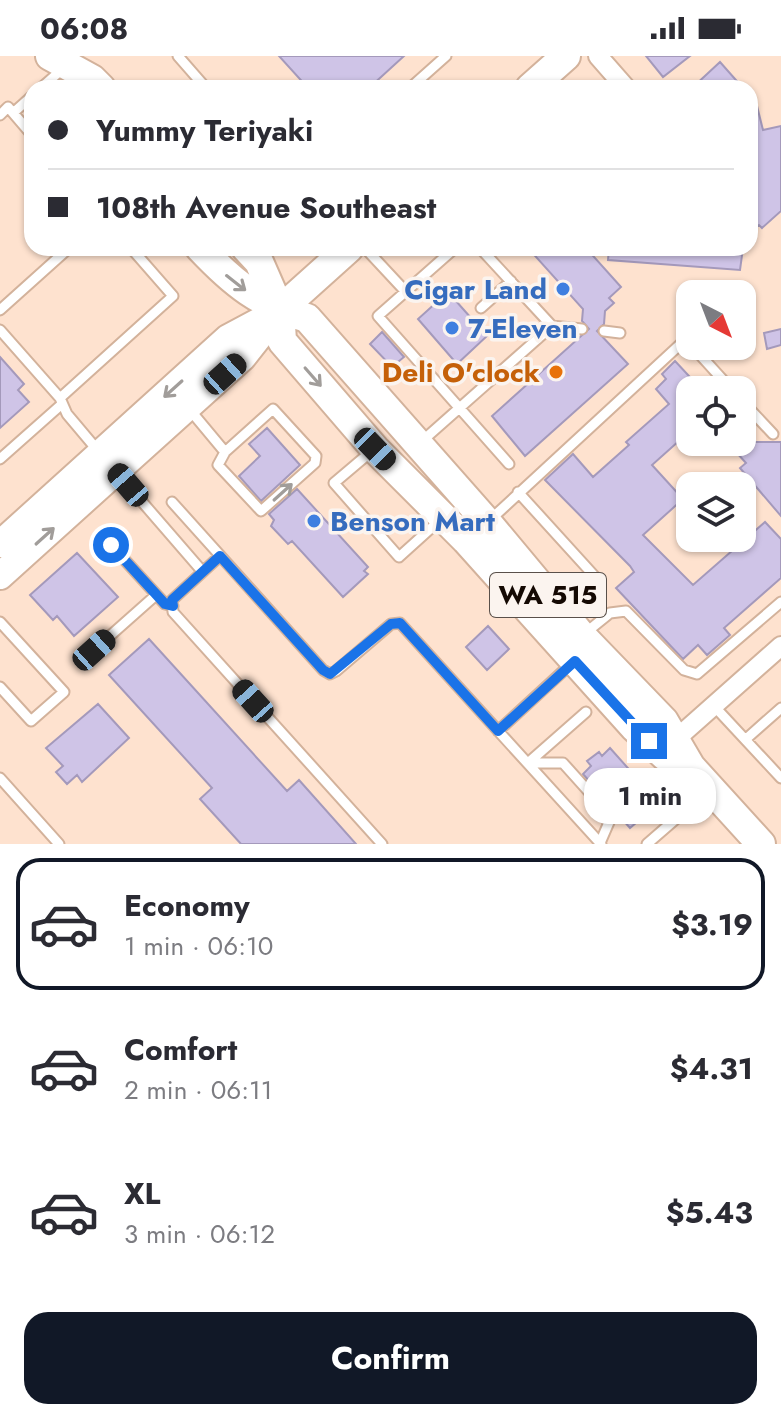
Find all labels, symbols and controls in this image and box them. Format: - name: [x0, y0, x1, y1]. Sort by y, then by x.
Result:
- text: 06:08: [40, 7, 128, 50]
- text: Yummy Teriyaki: [96, 109, 313, 152]
- text: 108th Avenue Southeast: [96, 186, 436, 229]
- place label: Cigar Land: [404, 269, 547, 310]
- one-way arrow: [225, 275, 246, 292]
- marker: Cigar Land: [554, 280, 572, 298]
- north arrow: [676, 280, 756, 360]
- map controls: [676, 280, 756, 552]
- place label: 7-Eleven: [468, 308, 578, 349]
- marker: 7-Eleven: [443, 319, 461, 337]
- car: [199, 349, 251, 399]
- place label: Deli O'clock: [382, 352, 540, 393]
- marker: Deli O'clock: [547, 363, 565, 381]
- one-way arrow: [303, 366, 321, 386]
- button: locate: [676, 376, 756, 456]
- one-way arrow: [163, 380, 183, 398]
- car: [350, 423, 400, 475]
- car: [103, 459, 153, 511]
- button: layers: [676, 472, 756, 552]
- one-way arrow: [272, 483, 292, 501]
- place label: Benson Mart: [330, 501, 495, 542]
- marker: Benson Mart: [305, 512, 323, 530]
- one-way arrow: [35, 527, 55, 545]
- route start: [93, 527, 129, 563]
- road number: WA 515: [490, 573, 606, 617]
- car: [68, 625, 120, 675]
- car: [228, 675, 278, 727]
- route end: [631, 723, 667, 759]
- callout: 1 min: [583, 769, 715, 825]
- text: 1 min: [618, 777, 682, 815]
- text: Economy: [124, 884, 250, 927]
- icon: car: [28, 888, 100, 960]
- text: $3.19: [671, 903, 753, 946]
- text: 1 min · 06:10: [124, 927, 273, 965]
- text: Comfort: [124, 1028, 237, 1071]
- icon: car: [28, 1032, 100, 1104]
- text: $4.31: [670, 1047, 753, 1090]
- text: 2 min · 06:11: [124, 1071, 272, 1109]
- text: XL: [124, 1172, 160, 1215]
- icon: car: [28, 1176, 100, 1248]
- text: $5.43: [666, 1191, 753, 1234]
- text: 3 min · 06:12: [124, 1215, 275, 1253]
- button: Confirm: [24, 1312, 757, 1404]

